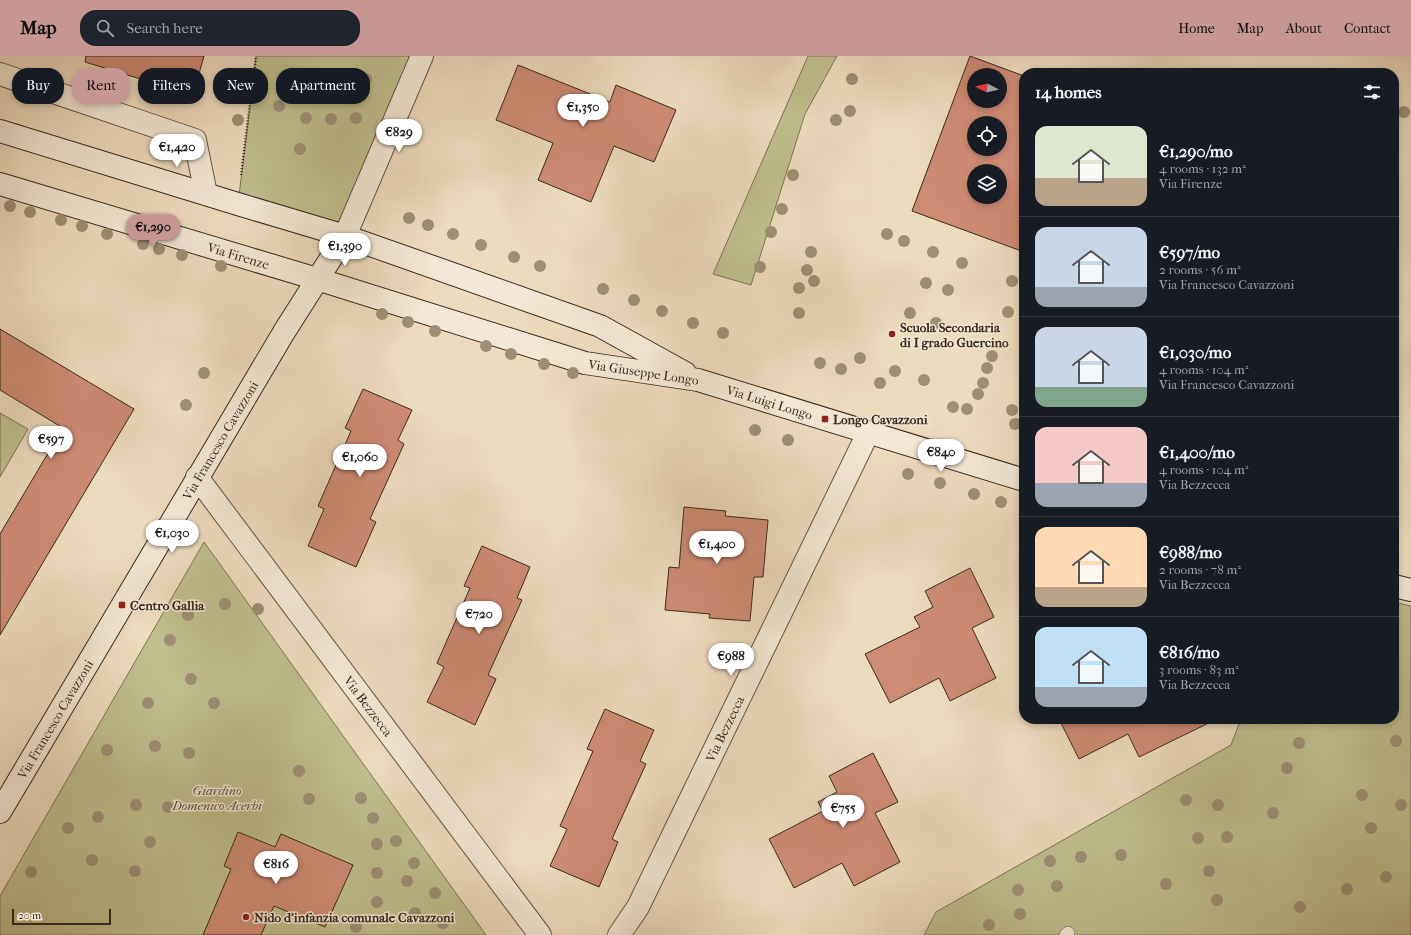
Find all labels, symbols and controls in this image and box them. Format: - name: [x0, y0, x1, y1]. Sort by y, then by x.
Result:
- search box: [80, 10, 360, 46]
- text: Map: [20, 17, 56, 39]
- icon: search: [94, 17, 116, 39]
- text: Search here: [126, 19, 203, 37]
- text: Home: [1178, 20, 1215, 37]
- text: Map: [1237, 20, 1264, 37]
- text: About: [1286, 20, 1322, 37]
- text: Contact: [1344, 20, 1391, 37]
- chip: Buy: [12, 68, 64, 104]
- chip: Rent: [72, 68, 130, 104]
- chip: Filters: [138, 68, 205, 104]
- chip: New: [213, 68, 268, 104]
- chip: Apartment: [276, 68, 370, 104]
- north arrow: [967, 68, 1007, 108]
- map controls: [967, 68, 1007, 204]
- icon: filters: [1361, 81, 1383, 103]
- text: 14 homes: [1035, 82, 1102, 102]
- pin: €1,350: [550, 94, 616, 128]
- text: €1,350: [566, 99, 600, 114]
- button: locate: [967, 116, 1007, 156]
- pin: €829: [375, 119, 423, 153]
- text: €829: [385, 124, 413, 139]
- pin: €1,420: [144, 134, 210, 168]
- text: €1,420: [159, 139, 195, 154]
- text: €1,290/mo: [1159, 141, 1233, 161]
- icon: home: [1067, 142, 1115, 190]
- text: 4 rooms · 132 m²: [1159, 161, 1246, 176]
- button: layers: [967, 164, 1007, 204]
- text: Via Firenze: [1159, 176, 1223, 191]
- pin: €1,290: [120, 214, 186, 248]
- text: €1,290: [135, 219, 171, 234]
- pin: €1,390: [312, 233, 378, 267]
- text: €1,390: [328, 238, 362, 253]
- street label: Via Firenze: [205, 239, 272, 272]
- text: €597/mo: [1159, 242, 1220, 262]
- icon: home: [1067, 243, 1115, 291]
- text: 2 rooms · 56 m²: [1159, 262, 1241, 277]
- text: Via Francesco Cavazzoni: [1159, 277, 1294, 292]
- place label: Scuola Secondaria di I grado Guercino: [900, 320, 1009, 351]
- marker: Scuola Secondaria di I grado Guercino: [887, 329, 897, 339]
- text: €1,030/mo: [1159, 342, 1231, 362]
- icon: home: [1067, 343, 1115, 391]
- street label: Via Giuseppe Longo: [586, 356, 700, 388]
- text: 4 rooms · 104 m²: [1159, 362, 1248, 377]
- text: Via Francesco Cavazzoni: [1159, 377, 1294, 392]
- street label: Via Francesco Cavazzoni: [179, 378, 261, 504]
- street label: Via Luigi Longo: [724, 382, 815, 423]
- place label: Longo Cavazzoni: [833, 412, 928, 428]
- marker: Longo Cavazzoni: [820, 414, 830, 424]
- pin: €597: [27, 426, 75, 460]
- text: €597: [38, 431, 64, 446]
- pin: €840: [917, 439, 965, 473]
- text: €1,400/mo: [1159, 442, 1235, 462]
- icon: home: [1067, 443, 1115, 491]
- pin: €1,060: [327, 444, 393, 478]
- text: €840: [926, 444, 956, 459]
- text: €1,060: [342, 449, 378, 464]
- text: 4 rooms · 104 m²: [1159, 462, 1248, 477]
- text: Via Bezzecca: [1159, 477, 1230, 492]
- pin: €1,030: [139, 520, 205, 554]
- text: €1,030: [155, 525, 189, 540]
- pin: €1,400: [684, 531, 750, 565]
- text: €1,400: [698, 536, 736, 551]
- text: €988/mo: [1159, 542, 1222, 562]
- icon: home: [1067, 543, 1115, 591]
- text: 2 rooms · 78 m²: [1159, 562, 1241, 577]
- text: Via Bezzecca: [1159, 577, 1230, 592]
- place label: Centro Gallia: [130, 598, 205, 613]
- marker: Centro Gallia: [117, 600, 127, 610]
- pin: €720: [455, 601, 503, 635]
- text: €720: [465, 606, 493, 621]
- text: €816/mo: [1159, 642, 1220, 662]
- pin: €988: [707, 643, 755, 677]
- icon: home: [1067, 643, 1115, 691]
- text: €988: [717, 648, 745, 663]
- street label: Via Francesco Cavazzoni: [14, 657, 96, 782]
- text: 3 rooms · 83 m²: [1159, 662, 1239, 677]
- street label: Via Bezzecca: [340, 672, 396, 740]
- text: Via Bezzecca: [1159, 677, 1230, 692]
- street label: Via Bezzecca: [702, 693, 748, 765]
- park label: Giardino Domenico Acerbi: [171, 783, 263, 813]
- pin: €755: [819, 795, 867, 829]
- text: €755: [830, 800, 856, 815]
- pin: €816: [252, 851, 300, 885]
- text: €816: [263, 856, 289, 871]
- scale bar: [12, 907, 111, 926]
- text: 20 m: [18, 909, 41, 922]
- place label: Nido d'infanzia comunale Cavazzoni: [254, 910, 454, 925]
- marker: Nido d'infanzia comunale Cavazzoni: [241, 912, 251, 922]

